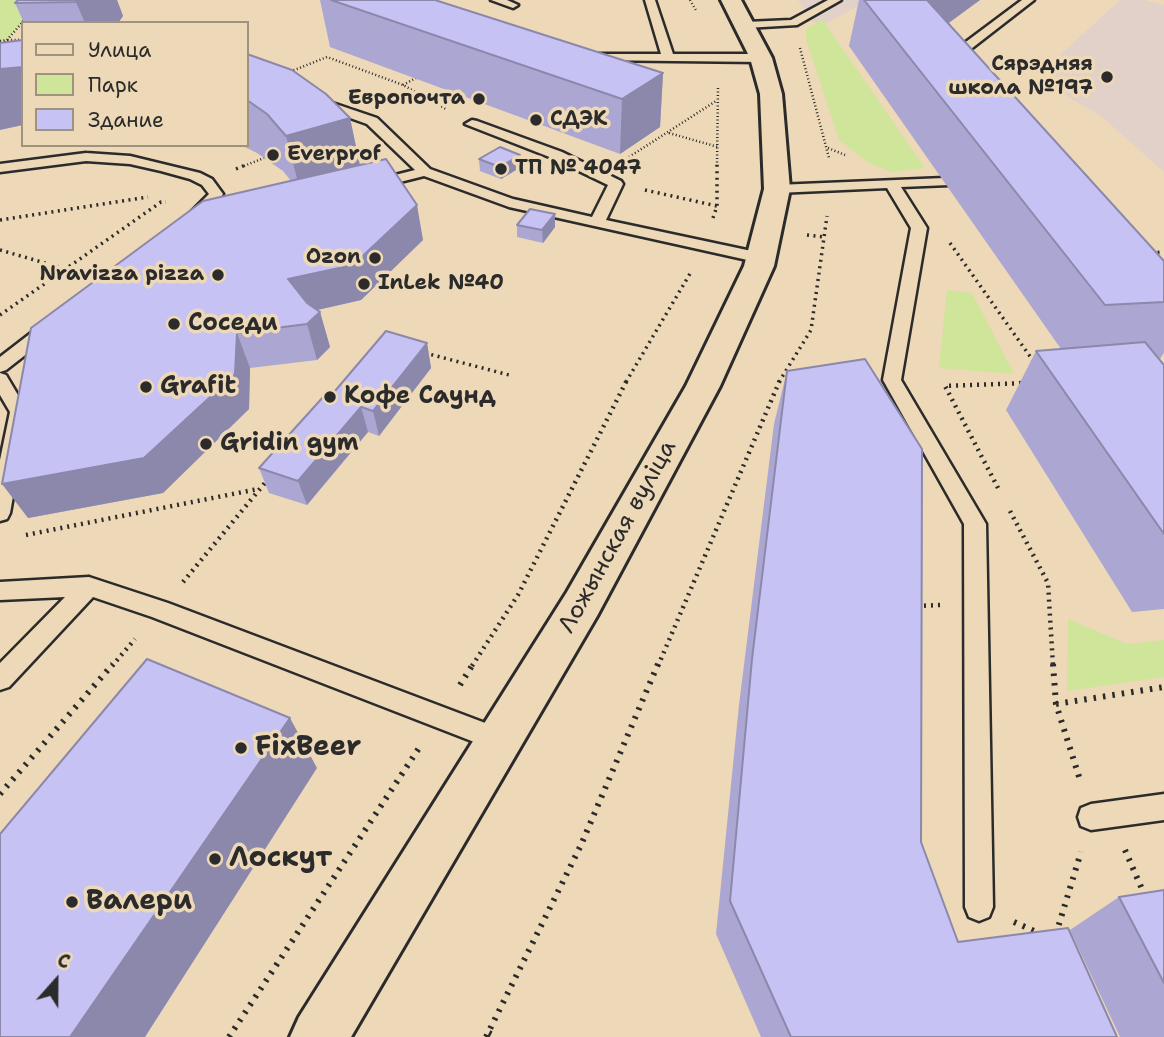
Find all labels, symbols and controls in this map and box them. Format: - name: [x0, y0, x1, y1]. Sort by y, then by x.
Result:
- legend: [21, 21, 248, 147]
- text: Улица: [88, 36, 151, 64]
- place label: Сярэдняя школа №197: [948, 52, 1093, 102]
- marker: Сярэдняя школа №197: [1099, 69, 1115, 85]
- text: Парк: [88, 71, 138, 99]
- place label: Европочта: [348, 86, 465, 112]
- marker: Европочта: [471, 91, 487, 107]
- text: Здание: [88, 106, 164, 134]
- place label: СДЭК: [550, 107, 607, 133]
- marker: СДЭК: [528, 112, 544, 128]
- place label: Everprof: [287, 142, 381, 168]
- marker: Everprof: [265, 147, 281, 163]
- place label: ТП № 4047: [515, 156, 641, 182]
- marker: ТП № 4047: [493, 161, 509, 177]
- place label: Ozon: [306, 245, 361, 271]
- marker: Ozon: [367, 250, 383, 266]
- place label: Nravizza pizza: [39, 262, 204, 288]
- marker: Nravizza pizza: [210, 267, 226, 283]
- place label: InLek №40: [378, 271, 504, 297]
- marker: InLek №40: [356, 276, 372, 292]
- place label: Соседи: [188, 310, 278, 338]
- marker: Соседи: [166, 316, 182, 332]
- place label: Grafit: [160, 373, 236, 401]
- marker: Grafit: [138, 379, 154, 395]
- place label: Кофе Саунд: [344, 383, 496, 411]
- marker: Кофе Саунд: [322, 389, 338, 405]
- place label: Gridin gym: [220, 430, 359, 458]
- street label: Ложынская вуліца: [553, 435, 683, 639]
- marker: Gridin gym: [198, 436, 214, 452]
- place label: FixBeer: [255, 731, 361, 765]
- marker: FixBeer: [233, 740, 249, 756]
- place label: Лоскут: [229, 842, 332, 876]
- marker: Лоскут: [207, 851, 223, 867]
- place label: Валери: [86, 885, 192, 919]
- marker: Валери: [64, 894, 80, 910]
- north arrow: [21, 946, 91, 1016]
- text: С: [54, 947, 74, 975]

